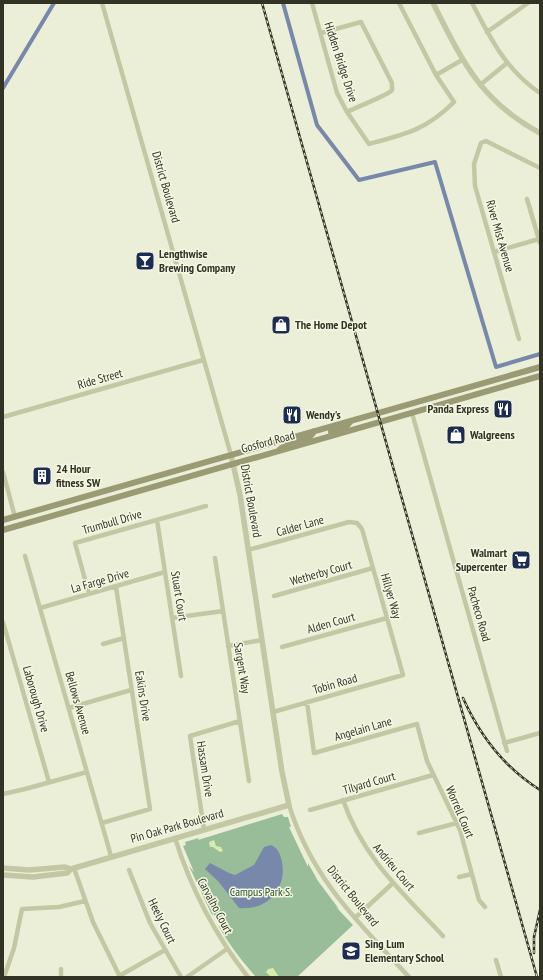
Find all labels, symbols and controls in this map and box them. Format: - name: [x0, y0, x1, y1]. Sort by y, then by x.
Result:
- street label: Hidden Bridge Drive: [321, 20, 362, 104]
- street label: District Boulevard: [149, 149, 184, 224]
- street label: River Mist Avenue: [483, 198, 518, 274]
- place label: Lengthwise Brewing Company: [159, 246, 236, 275]
- bar icon: Lengthwise Brewing Company: [134, 250, 156, 272]
- shop icon: The Home Depot: [270, 314, 292, 336]
- place label: The Home Depot: [295, 317, 367, 332]
- street label: Ride Street: [76, 365, 125, 392]
- restaurant icon: Panda Express: [492, 398, 514, 420]
- place label: Panda Express: [428, 401, 489, 416]
- restaurant icon: Wendy's: [281, 404, 303, 426]
- place label: Wendy's: [305, 407, 341, 422]
- shop icon: Walgreens: [445, 424, 467, 446]
- street label: Gosford Road: [239, 427, 296, 456]
- place label: Walgreens: [469, 427, 515, 442]
- place label: 24 Hour fitness SW: [56, 461, 101, 490]
- street label: District Boulevard: [238, 463, 265, 539]
- building icon: 24 Hour fitness SW: [31, 465, 53, 487]
- street label: Trumbull Drive: [80, 506, 143, 537]
- street label: Calder Lane: [274, 512, 325, 539]
- place label: Walmart Supercenter: [456, 545, 507, 574]
- supermarket icon: Walmart Supercenter: [510, 549, 532, 571]
- street label: Wetherby Court: [288, 556, 354, 588]
- street label: La Farge Drive: [69, 565, 131, 596]
- street label: Stuart Court: [168, 570, 191, 623]
- street label: Hillyer Way: [378, 571, 405, 621]
- street label: Pacheco Road: [464, 585, 494, 643]
- street label: Alden Court: [305, 608, 357, 636]
- street label: Sargent Way: [231, 641, 254, 695]
- street label: Laborough Drive: [20, 664, 53, 734]
- street label: Bellows Avenue: [62, 670, 95, 736]
- street label: Eakins Drive: [132, 670, 155, 722]
- street label: Tobin Road: [311, 670, 359, 697]
- street label: Angelain Lane: [332, 713, 393, 744]
- street label: Hassam Drive: [194, 740, 217, 798]
- street label: Tilyard Court: [341, 768, 397, 797]
- street label: Worrell Court: [443, 784, 478, 841]
- street label: Pin Oak Park Boulevard: [129, 805, 225, 846]
- street label: Andrieu Court: [370, 840, 419, 894]
- street label: District Boulevard: [324, 862, 382, 929]
- street label: Carvalho Court: [194, 875, 237, 937]
- park label: Campus Park S.: [230, 884, 292, 899]
- street label: Heely Court: [145, 896, 180, 946]
- place label: Sing Lum Elementary School: [365, 936, 444, 965]
- school or university icon: Sing Lum Elementary School: [340, 940, 362, 962]

